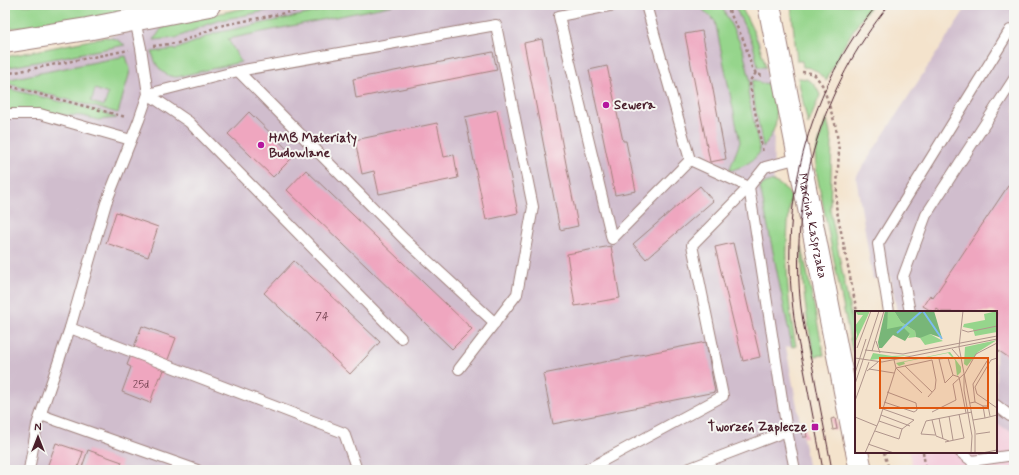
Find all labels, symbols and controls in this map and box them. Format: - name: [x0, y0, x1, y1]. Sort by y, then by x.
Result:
- place label: Sewera: [614, 97, 657, 114]
- marker: Sewera: [601, 100, 611, 110]
- place label: HMB Materiały Budowlane: [269, 130, 357, 162]
- marker: HMB Materiały Budowlane: [256, 140, 266, 150]
- street label: Marcina Kasprzaka: [794, 172, 831, 280]
- house number: 74: [315, 310, 329, 324]
- inset map: [855, 311, 997, 453]
- house number: 25d: [133, 378, 149, 392]
- north arrow: [18, 417, 58, 457]
- place label: Tworzeń Zaplecze: [708, 419, 807, 436]
- text: N: [34, 421, 42, 435]
- marker: Tworzeń Zaplecze: [810, 422, 820, 432]

